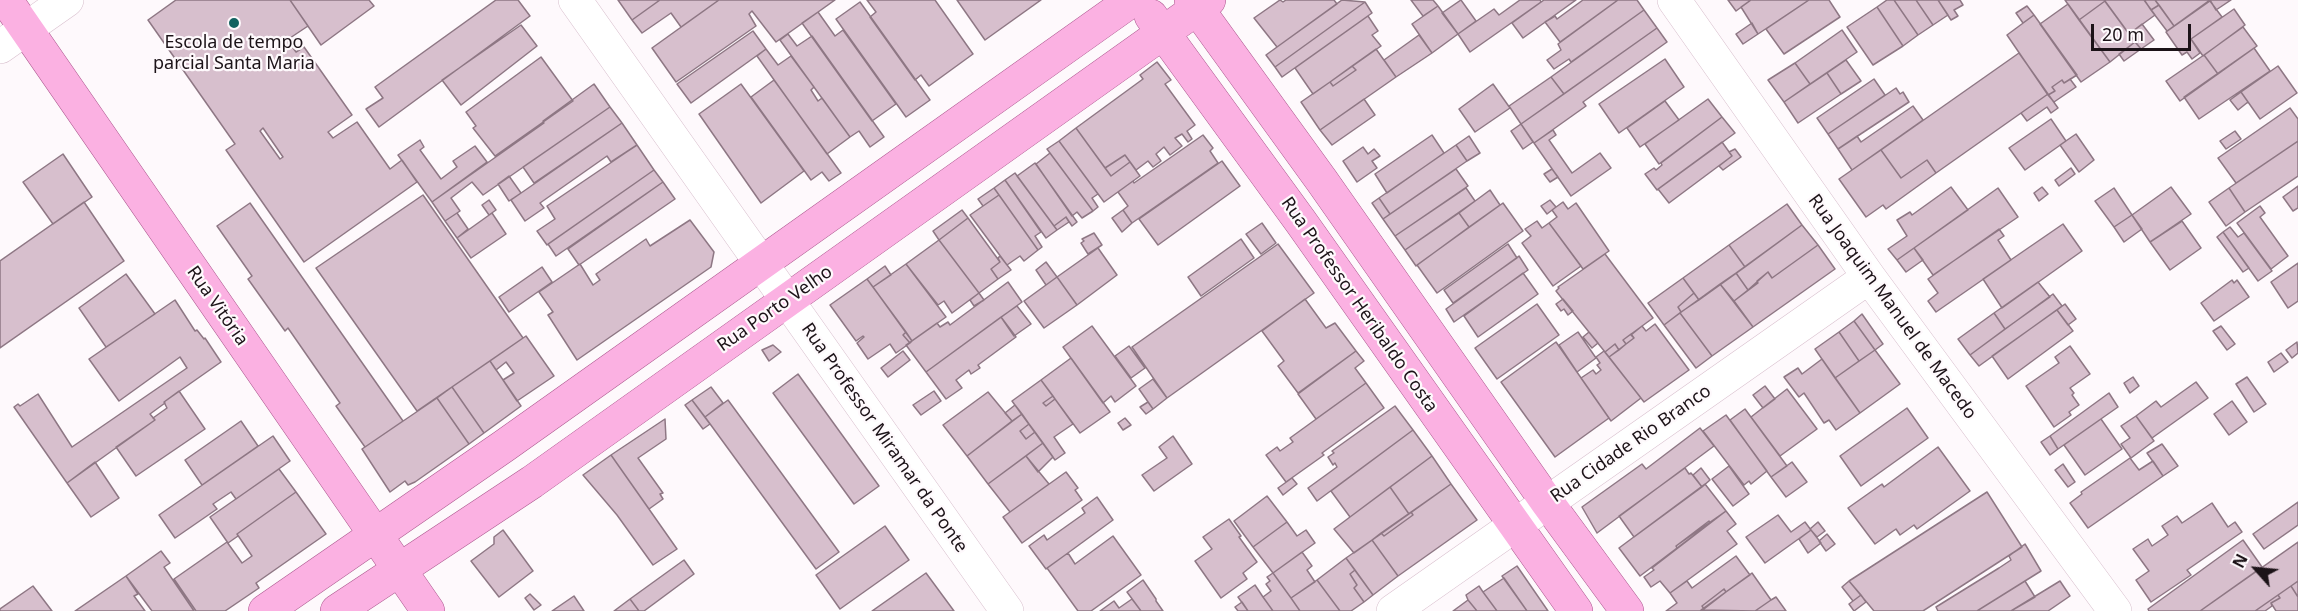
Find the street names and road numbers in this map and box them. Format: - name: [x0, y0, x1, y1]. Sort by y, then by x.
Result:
- street label: Rua Joaquim Manuel de Macedo: [1803, 190, 1981, 424]
- street label: Rua Professor Heribaldo Costa: [1276, 193, 1442, 417]
- street label: Rua Porto Velho: [713, 261, 837, 357]
- street label: Rua Vitória: [182, 262, 252, 350]
- street label: Rua Professor Miramar da Ponte: [796, 319, 972, 557]
- street label: Rua Cidade Rio Branco: [1547, 380, 1715, 508]

